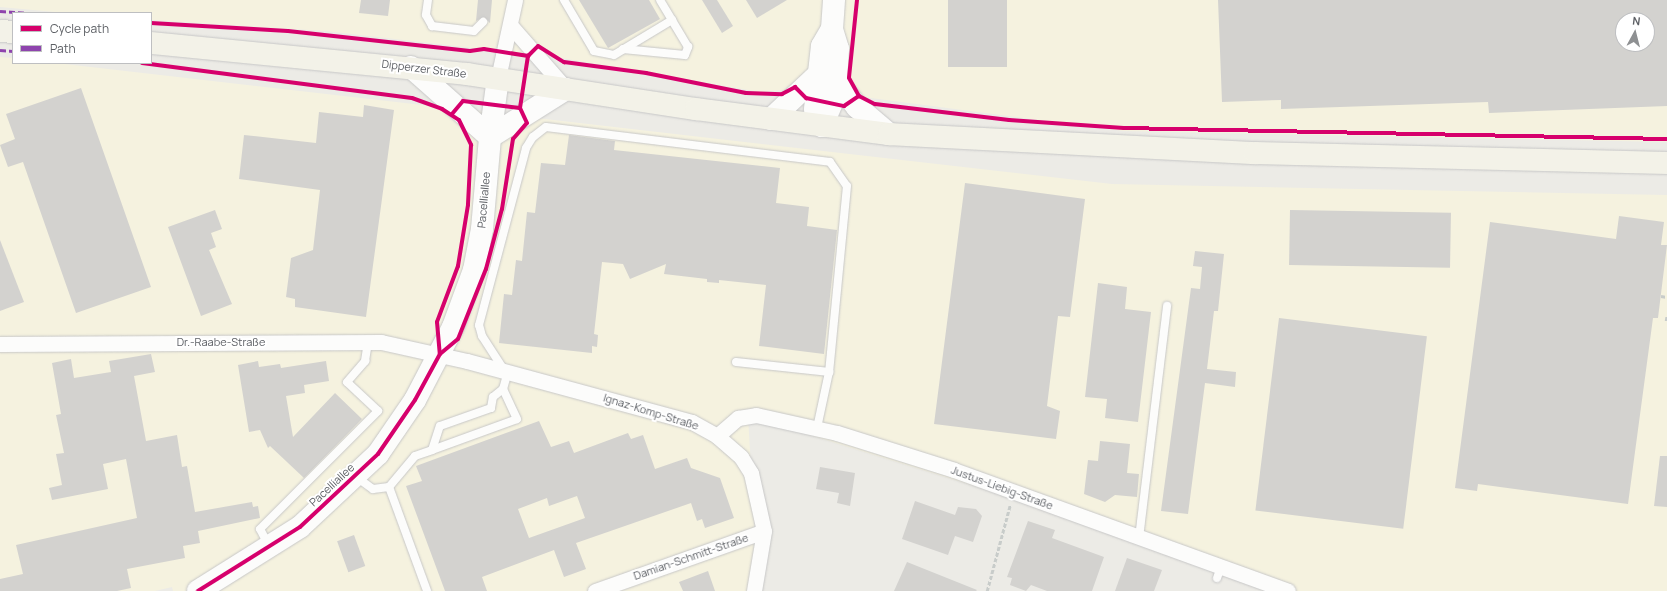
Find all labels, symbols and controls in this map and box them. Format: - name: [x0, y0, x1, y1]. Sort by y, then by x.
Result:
- legend: [12, 12, 152, 64]
- north arrow: [1615, 12, 1655, 52]
- text: N: [1632, 13, 1641, 29]
- text: Cycle path: [50, 20, 109, 37]
- text: Path: [50, 40, 76, 57]
- street label: Dipperzer Straße: [381, 57, 467, 81]
- street label: Pacelliallee: [475, 171, 493, 229]
- street label: Dr.-Raabe-Straße: [177, 335, 265, 349]
- street label: Ignaz-Komp-Straße: [602, 391, 700, 433]
- street label: Pacelliallee: [307, 461, 357, 509]
- street label: Justus-Liebig-Straße: [949, 463, 1055, 513]
- street label: Damian-Schmitt-Straße: [632, 531, 750, 583]

